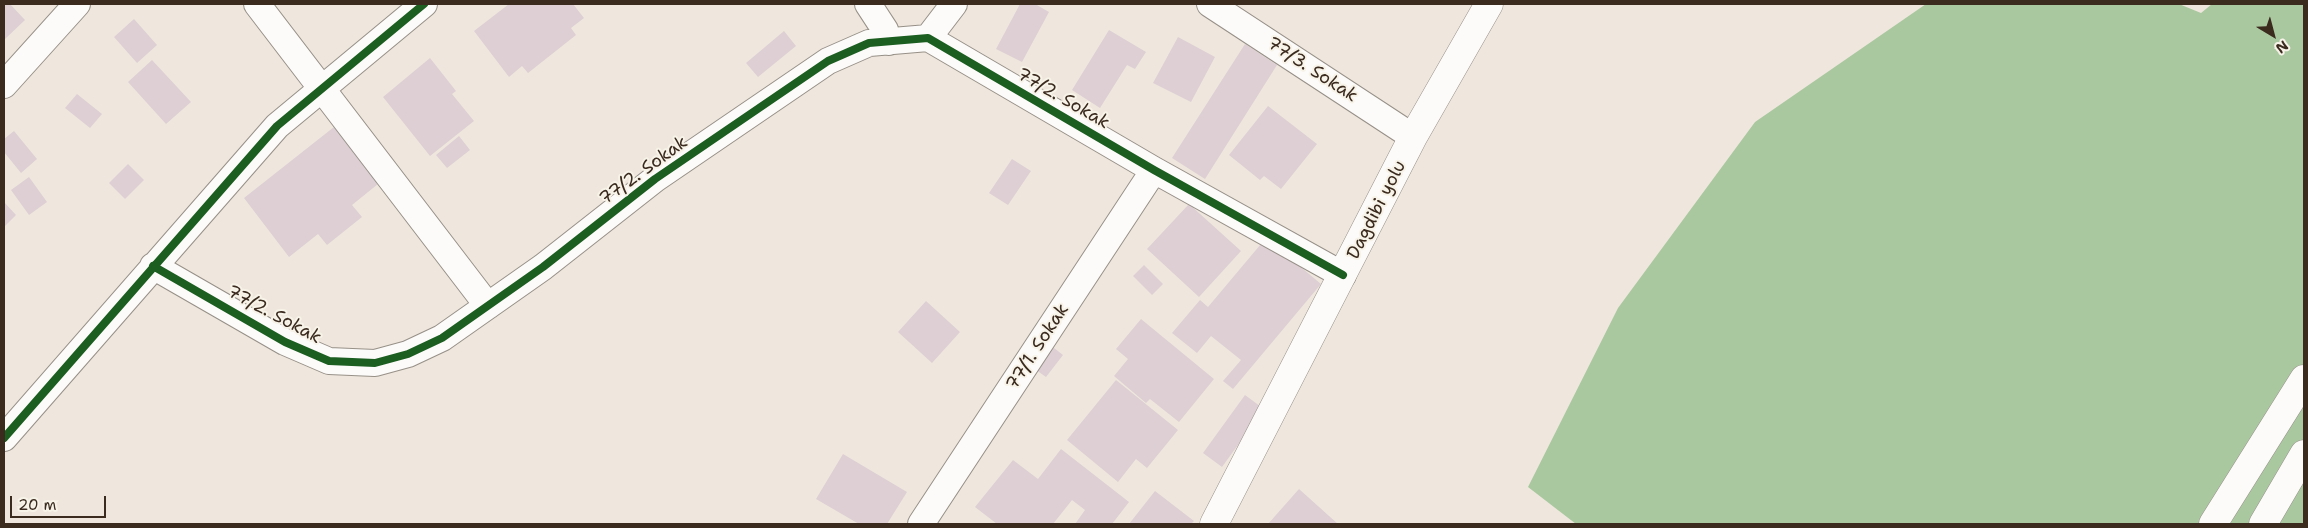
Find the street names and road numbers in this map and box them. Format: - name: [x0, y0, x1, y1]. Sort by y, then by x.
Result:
- street label: 77/3. Sokak: [1263, 33, 1361, 107]
- street label: 77/2. Sokak: [1013, 64, 1113, 134]
- street label: 77/2. Sokak: [596, 132, 692, 210]
- street label: Dagdibi yolu: [1343, 157, 1411, 263]
- street label: 77/2. Sokak: [223, 281, 325, 349]
- street label: 77/1. Sokak: [1002, 300, 1074, 394]

